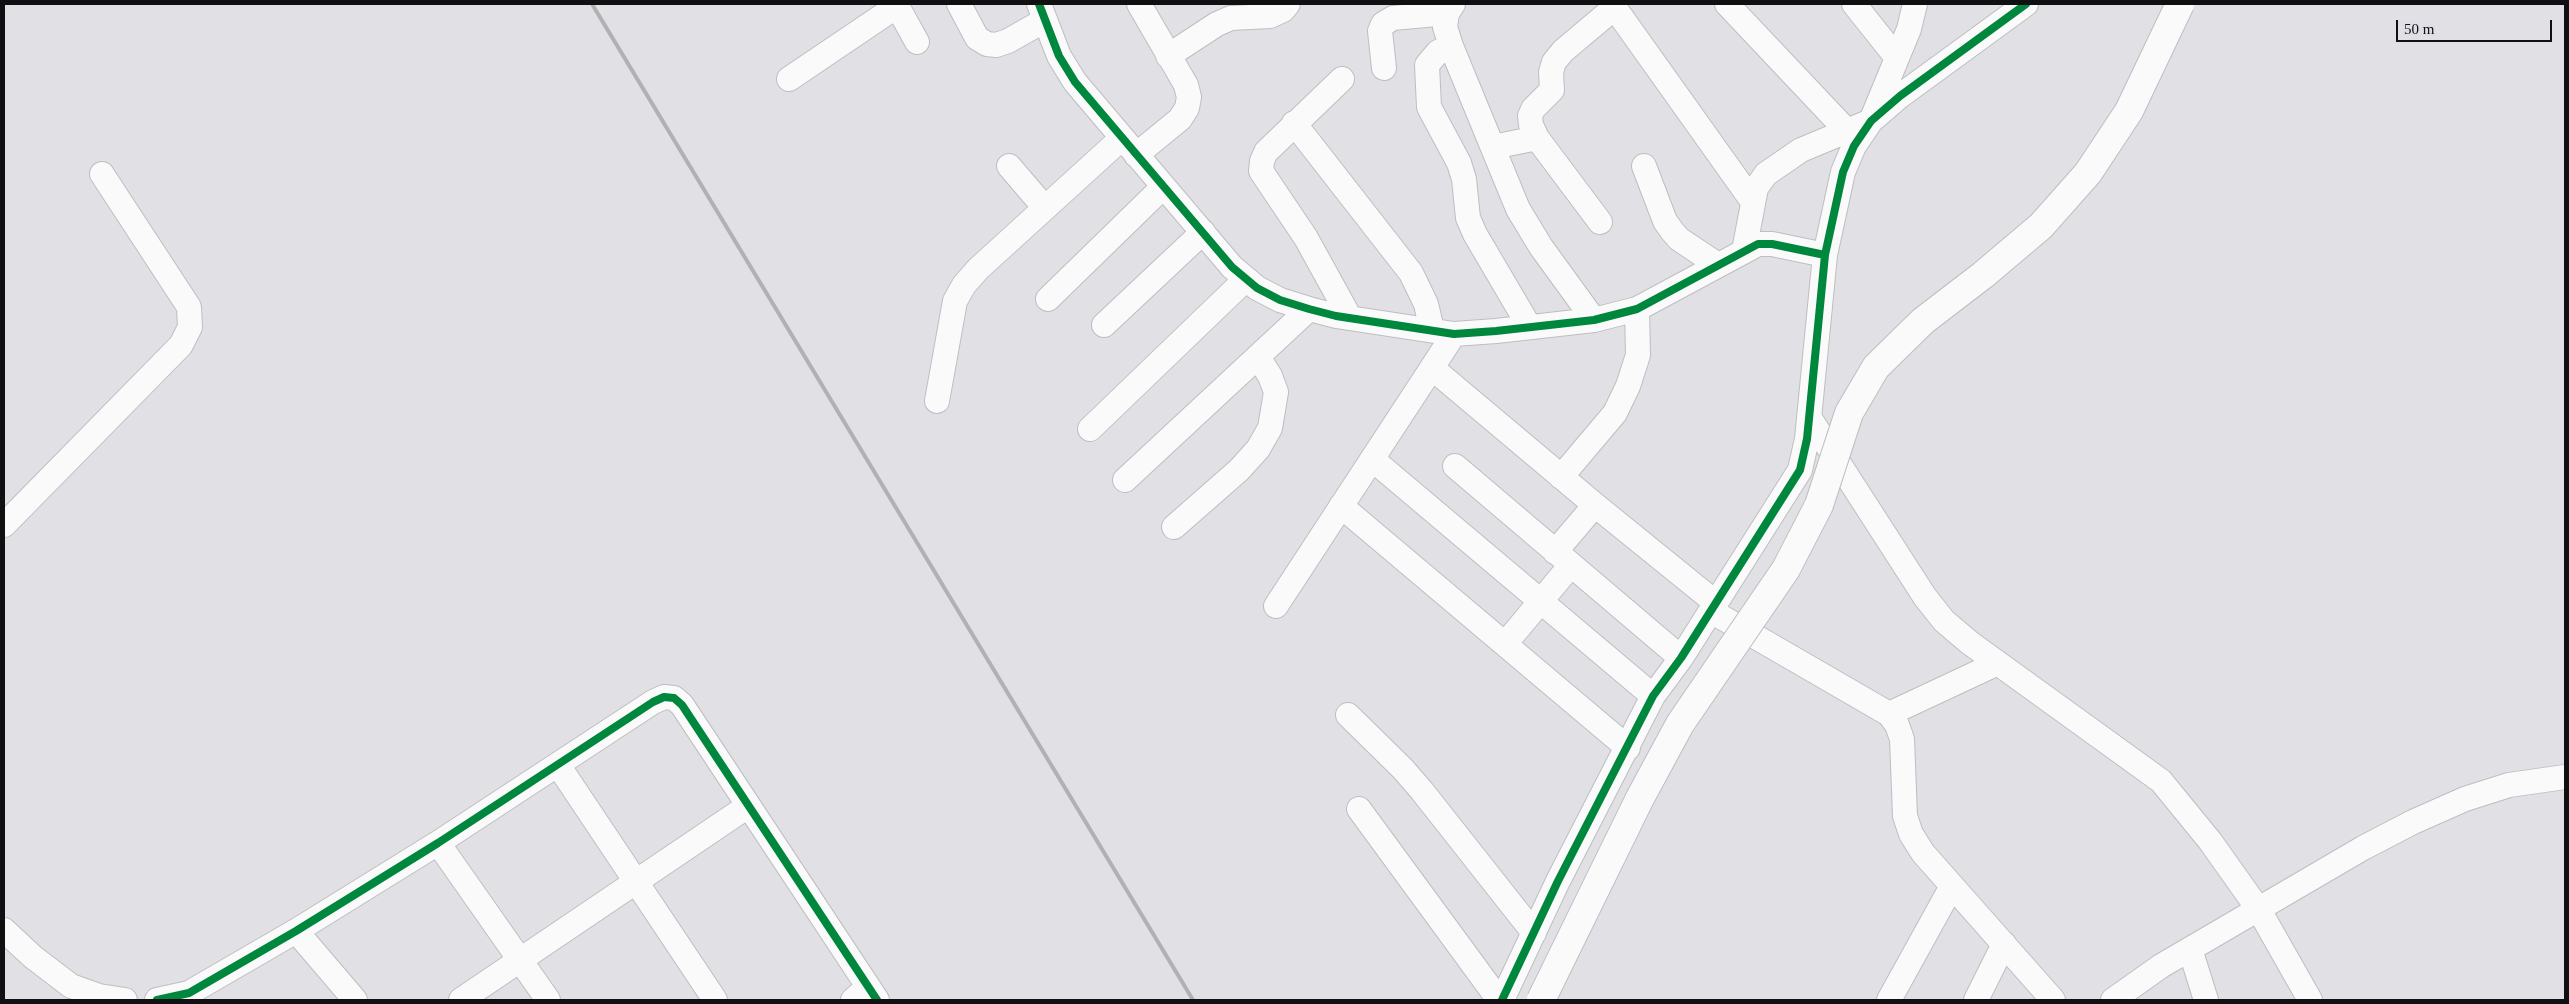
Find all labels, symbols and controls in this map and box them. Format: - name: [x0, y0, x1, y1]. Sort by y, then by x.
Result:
- scale bar: [2399, 10, 2555, 42]
- text: 50 m: [2404, 21, 2434, 37]

